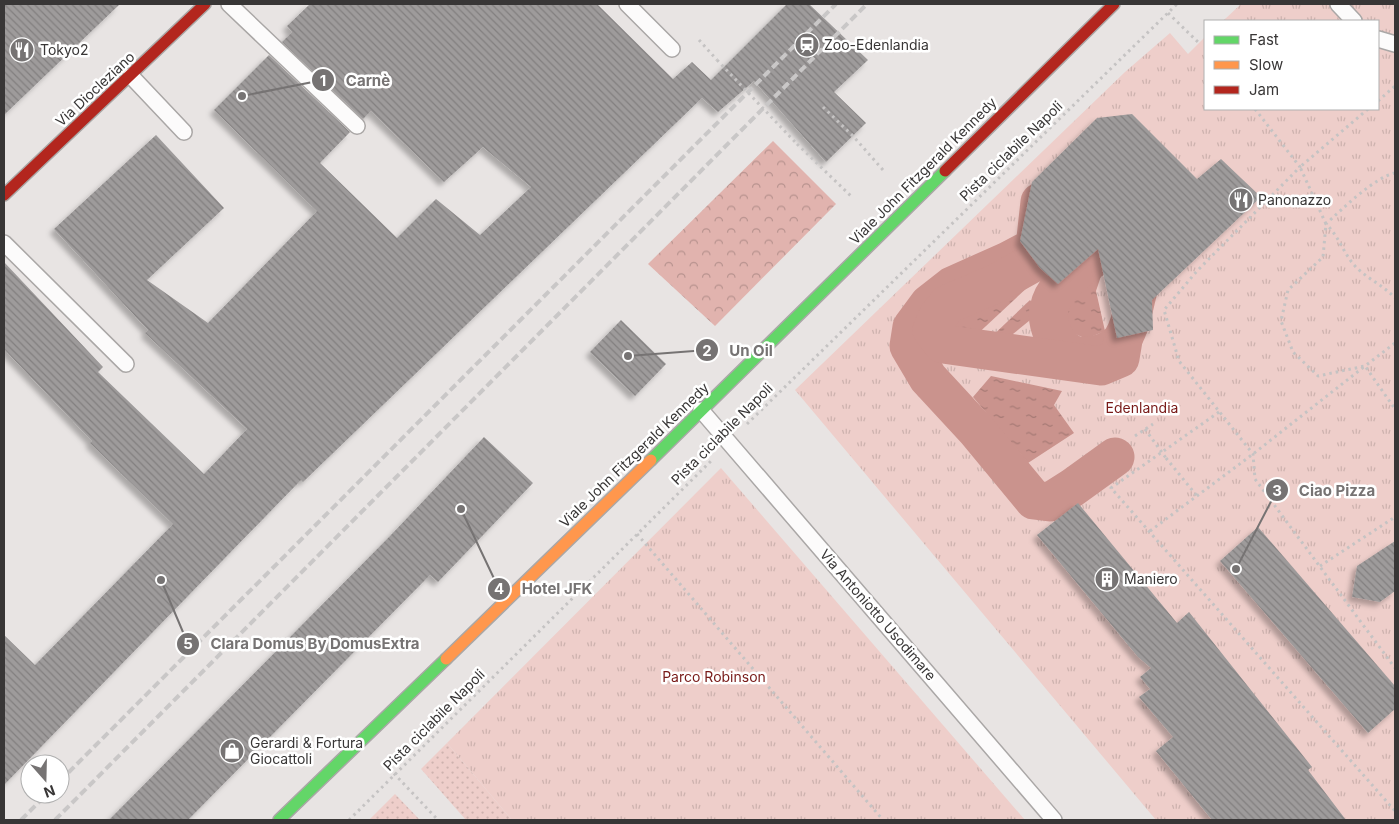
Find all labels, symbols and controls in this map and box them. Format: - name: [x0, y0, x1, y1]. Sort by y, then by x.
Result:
- legend: [1204, 20, 1379, 110]
- text: Fast: [1249, 30, 1279, 49]
- station icon: Zoo-Edenlandia: [794, 32, 820, 58]
- place label: Zoo-Edenlandia: [824, 36, 929, 53]
- restaurant icon: Tokyo2: [9, 37, 35, 63]
- place label: Tokyo2: [40, 41, 89, 58]
- street label: Via Diocleziano: [52, 48, 138, 130]
- text: Slow: [1249, 55, 1283, 74]
- callout: Carnè: [310, 65, 400, 95]
- text: 1: [320, 71, 326, 90]
- text: Carnè: [346, 71, 390, 90]
- text: Jam: [1249, 80, 1279, 99]
- street label: Viale John Fitzgerald Kennedy: [846, 93, 1000, 248]
- street label: Pista ciclabile Napoli: [956, 97, 1066, 204]
- restaurant icon: Panonazzo: [1228, 187, 1254, 213]
- place label: Panonazzo: [1258, 191, 1331, 208]
- callout: Un Oil: [694, 335, 783, 365]
- text: 2: [702, 341, 712, 360]
- text: Un Oil: [729, 341, 773, 360]
- street label: Viale John Fitzgerald Kennedy: [555, 379, 712, 531]
- street label: Pista ciclabile Napoli: [667, 379, 776, 488]
- park label: Edenlandia: [1106, 399, 1178, 416]
- callout: Ciao Pizza: [1264, 475, 1386, 505]
- text: 3: [1272, 481, 1282, 500]
- text: Ciao Pizza: [1299, 481, 1375, 500]
- street label: Via Antoniotto Usodimare: [817, 546, 940, 684]
- building icon: Maniero: [1094, 566, 1120, 592]
- place label: Maniero: [1124, 570, 1178, 587]
- callout: Hotel JFK: [487, 574, 602, 604]
- text: 4: [494, 579, 504, 598]
- text: Hotel JFK: [522, 579, 593, 598]
- callout: Clara Domus By DomusExtra: [176, 629, 430, 659]
- text: 5: [183, 634, 193, 653]
- text: Clara Domus By DomusExtra: [210, 634, 420, 653]
- street label: Pista ciclabile Napoli: [379, 665, 488, 774]
- park label: Parco Robinson: [662, 668, 766, 685]
- place label: Gerardi & Fortura Giocattoli: [250, 734, 363, 767]
- shop icon: Gerardi & Fortura Giocattoli: [219, 738, 245, 764]
- north arrow: [20, 754, 70, 804]
- text: N: [42, 782, 58, 801]

